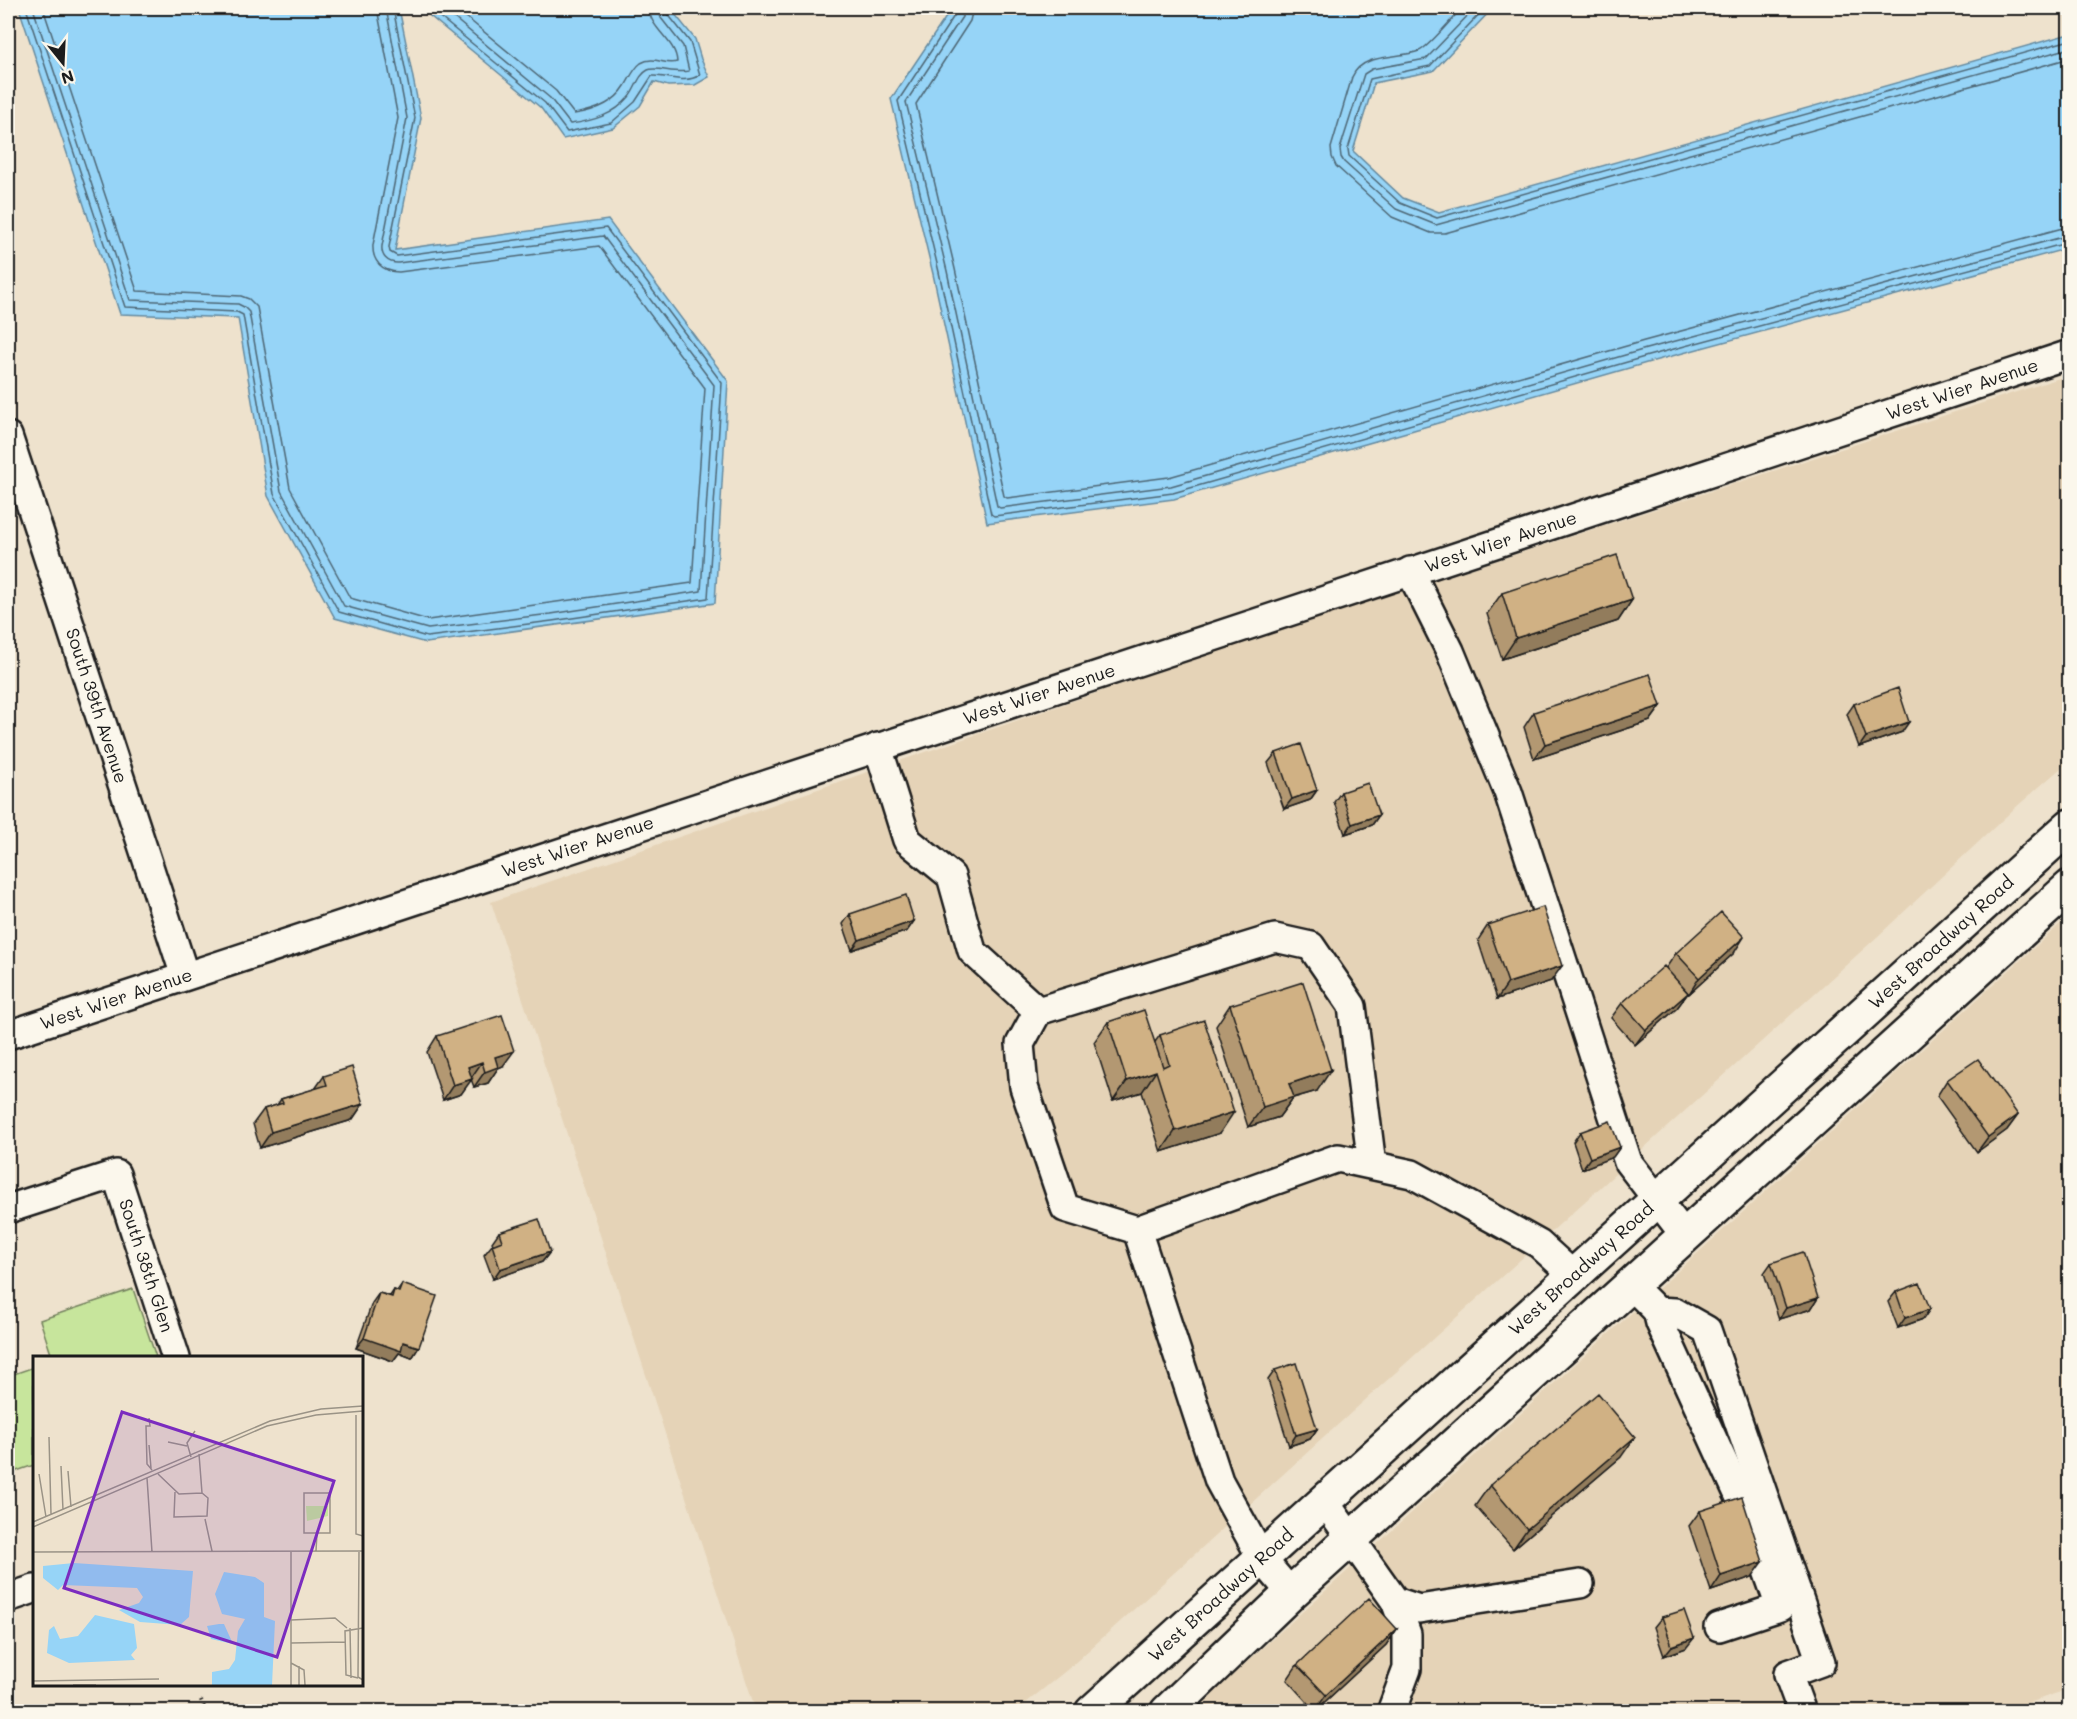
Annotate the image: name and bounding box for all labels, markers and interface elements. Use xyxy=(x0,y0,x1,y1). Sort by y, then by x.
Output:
north arrow xyxy=(33,33,93,93)
text: N xyxy=(59,66,77,90)
street label: West Wier Avenue xyxy=(1883,352,2041,425)
street label: West Wier Avenue xyxy=(1421,505,1580,577)
street label: South 39th Avenue xyxy=(61,625,134,786)
street label: West Wier Avenue xyxy=(960,657,1118,730)
street label: West Wier Avenue xyxy=(498,810,657,882)
street label: West Broadway Road xyxy=(1863,870,2018,1014)
street label: West Wier Avenue xyxy=(37,962,195,1035)
street label: South 38th Glen xyxy=(114,1196,180,1335)
street label: West Broadway Road xyxy=(1503,1196,1658,1340)
inset map xyxy=(33,1356,363,1686)
street label: West Broadway Road xyxy=(1142,1522,1298,1667)

